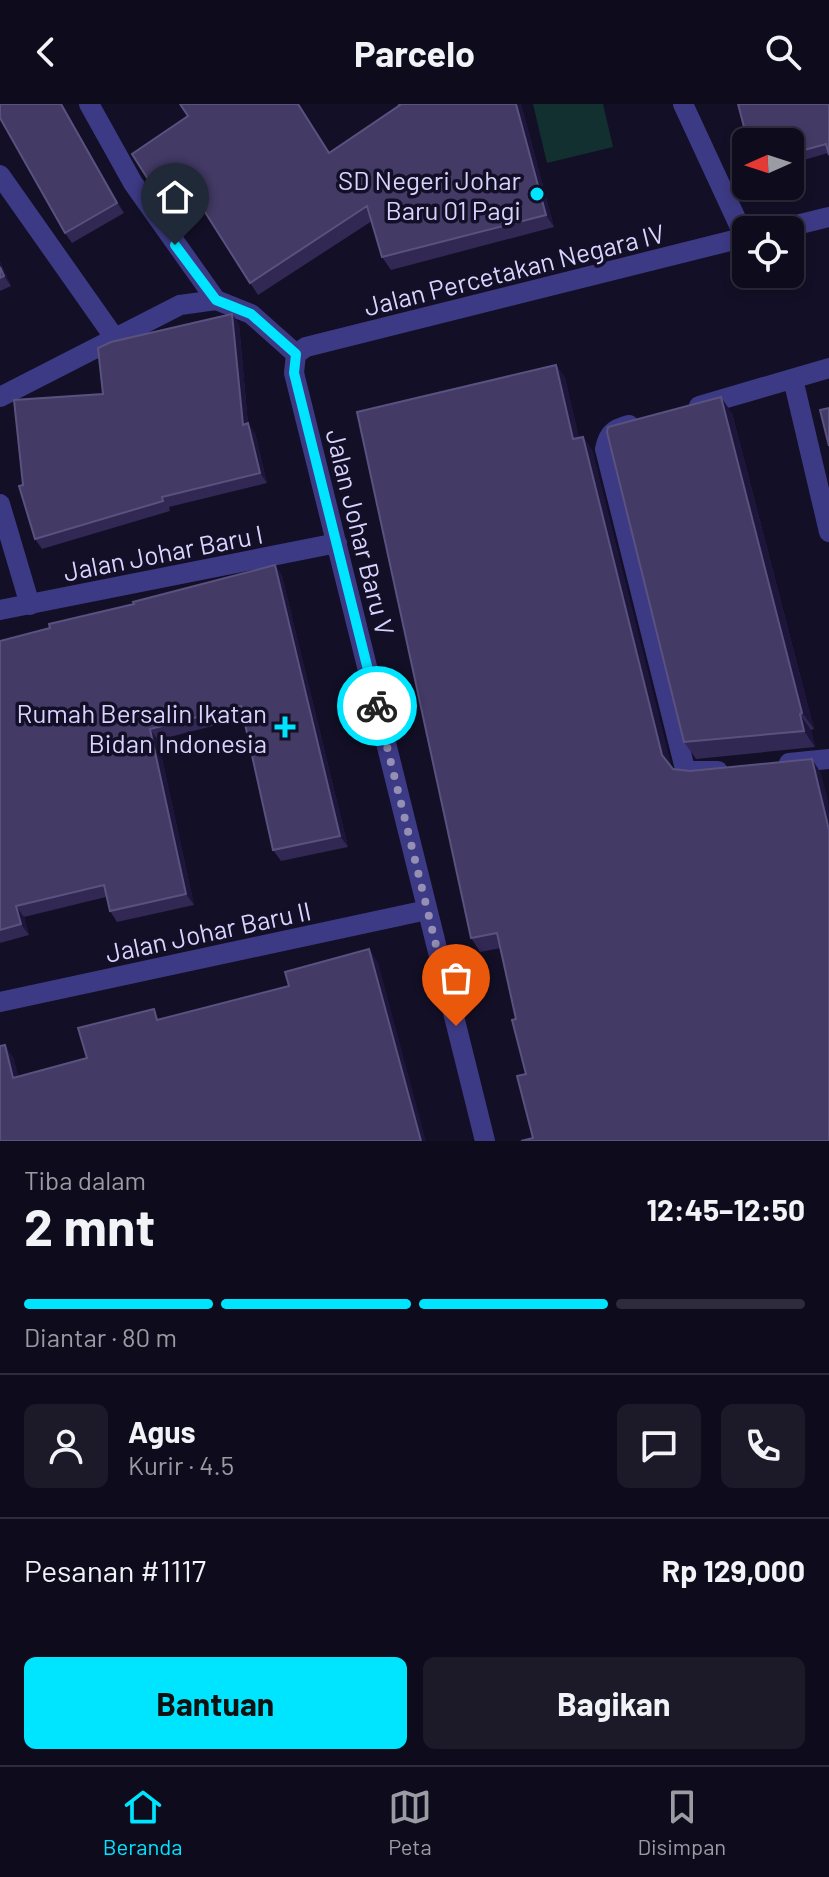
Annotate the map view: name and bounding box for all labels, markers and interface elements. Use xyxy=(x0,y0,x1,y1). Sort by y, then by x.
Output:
icon: back xyxy=(24,30,68,74)
icon: search xyxy=(761,30,805,74)
text: Parcelo xyxy=(354,31,475,74)
north arrow xyxy=(732,128,804,200)
map controls xyxy=(732,128,804,288)
pin xyxy=(141,163,209,245)
place label: SD Negeri Johar Baru 01 Pagi xyxy=(338,164,522,225)
icon: home xyxy=(153,175,197,219)
marker: SD Negeri Johar Baru 01 Pagi xyxy=(528,185,546,203)
button: locate xyxy=(732,216,804,288)
street label: Jalan Percetakan Negara IV xyxy=(361,217,667,321)
street label: Jalan Johar Baru V xyxy=(320,426,402,638)
street label: Jalan Johar Baru I xyxy=(61,517,265,587)
courier xyxy=(337,666,417,746)
icon: bike xyxy=(355,684,399,728)
place label: Rumah Bersalin Ikatan Bidan Indonesia xyxy=(17,697,267,758)
marker: Rumah Bersalin Ikatan Bidan Indonesia xyxy=(274,716,296,738)
street label: Jalan Johar Baru II xyxy=(102,894,314,968)
pin xyxy=(422,944,490,1026)
icon: bag xyxy=(434,956,478,1000)
text: Tiba dalam xyxy=(24,1164,146,1195)
text: 12:45–12:50 xyxy=(646,1191,805,1227)
text: 2 mnt xyxy=(24,1194,155,1256)
text: Diantar · 80 m xyxy=(24,1321,177,1352)
button: person xyxy=(24,1404,108,1488)
button: chat xyxy=(617,1404,701,1488)
button: phone xyxy=(721,1404,805,1488)
text: Agus xyxy=(128,1413,196,1449)
text: Kurir · 4.5 xyxy=(128,1449,234,1480)
text: Pesanan #1117 xyxy=(24,1552,206,1588)
text: Rp 129,000 xyxy=(662,1552,805,1588)
button: Bantuan xyxy=(24,1657,407,1749)
button: Bagikan xyxy=(423,1657,805,1749)
tab: Beranda xyxy=(103,1785,182,1859)
tab: Peta xyxy=(388,1785,432,1859)
tab: Disimpan xyxy=(637,1785,726,1859)

